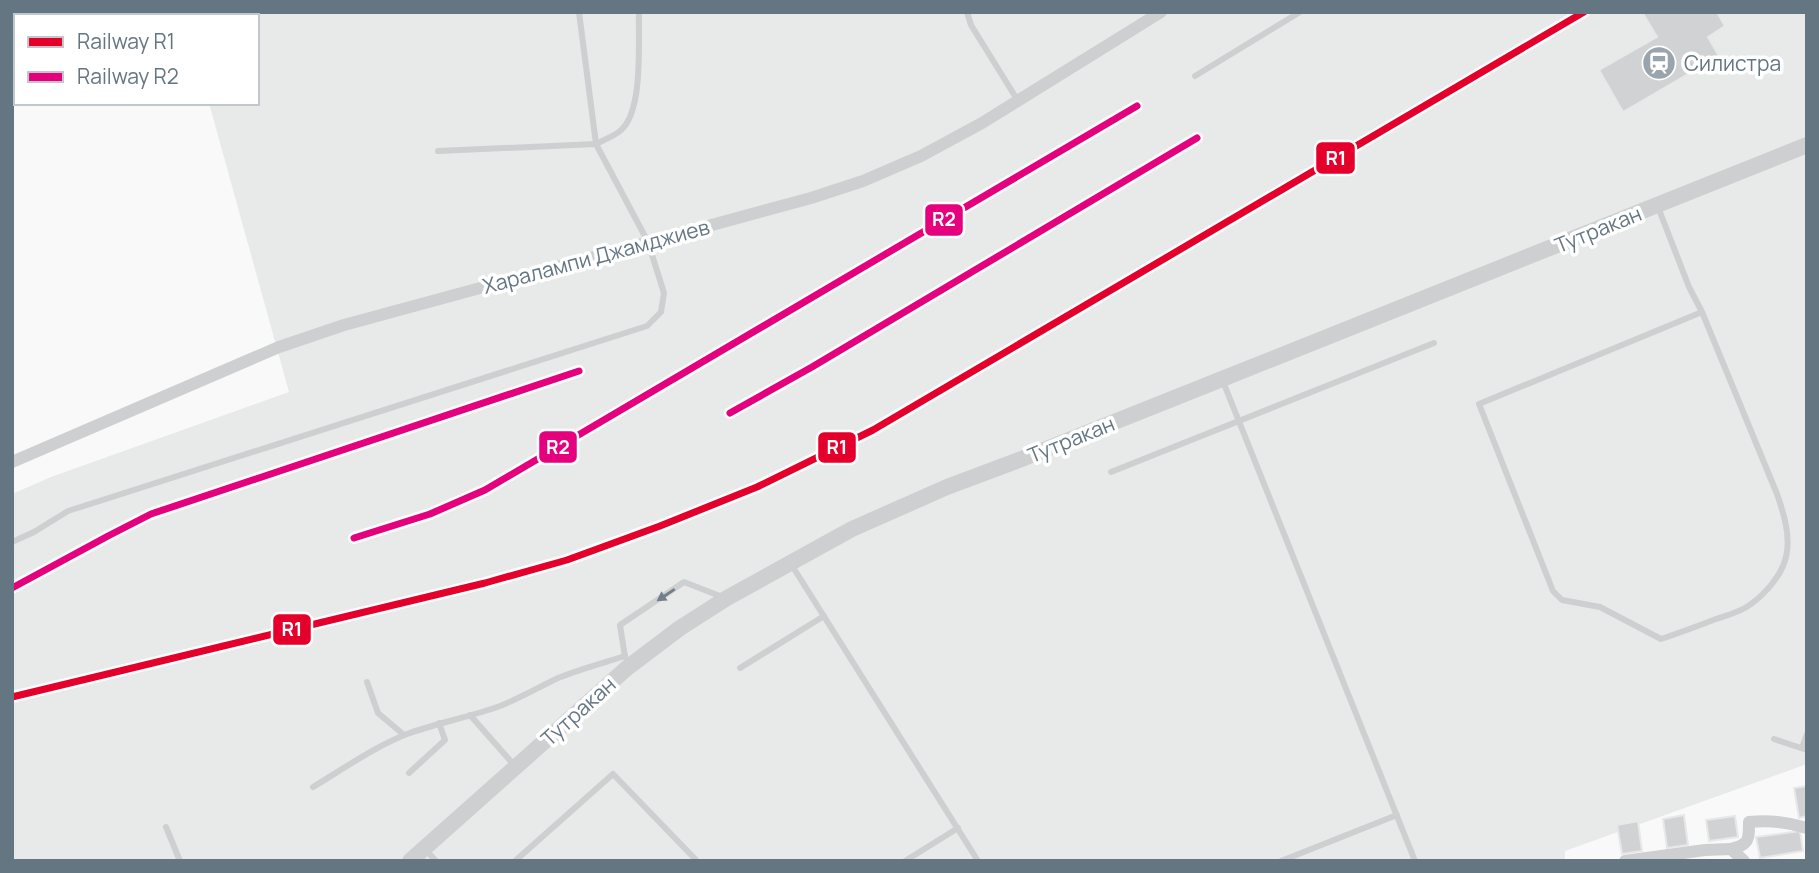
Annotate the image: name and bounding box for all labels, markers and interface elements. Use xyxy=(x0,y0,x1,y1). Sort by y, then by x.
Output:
legend xyxy=(14,14,259,105)
text: Railway R1 xyxy=(77,27,175,55)
station icon: Силистра xyxy=(1640,44,1678,82)
place label: Силистра xyxy=(1684,49,1781,77)
text: Railway R2 xyxy=(77,62,179,90)
line badge: R1 xyxy=(1315,141,1356,175)
text: R1 xyxy=(1326,145,1346,171)
street label: Тутракан xyxy=(1550,199,1646,259)
line badge: R2 xyxy=(924,203,964,237)
text: R2 xyxy=(932,206,956,232)
street label: Харалампи Джамджиев xyxy=(480,212,712,300)
street label: Тутракан xyxy=(1023,409,1119,469)
line badge: R2 xyxy=(538,430,578,464)
line badge: R1 xyxy=(817,431,857,464)
text: R2 xyxy=(546,434,570,460)
text: R1 xyxy=(827,434,847,460)
one-way arrow xyxy=(656,588,675,601)
line badge: R1 xyxy=(272,613,312,646)
text: R1 xyxy=(282,616,302,642)
street label: Тутракан xyxy=(535,670,621,752)

